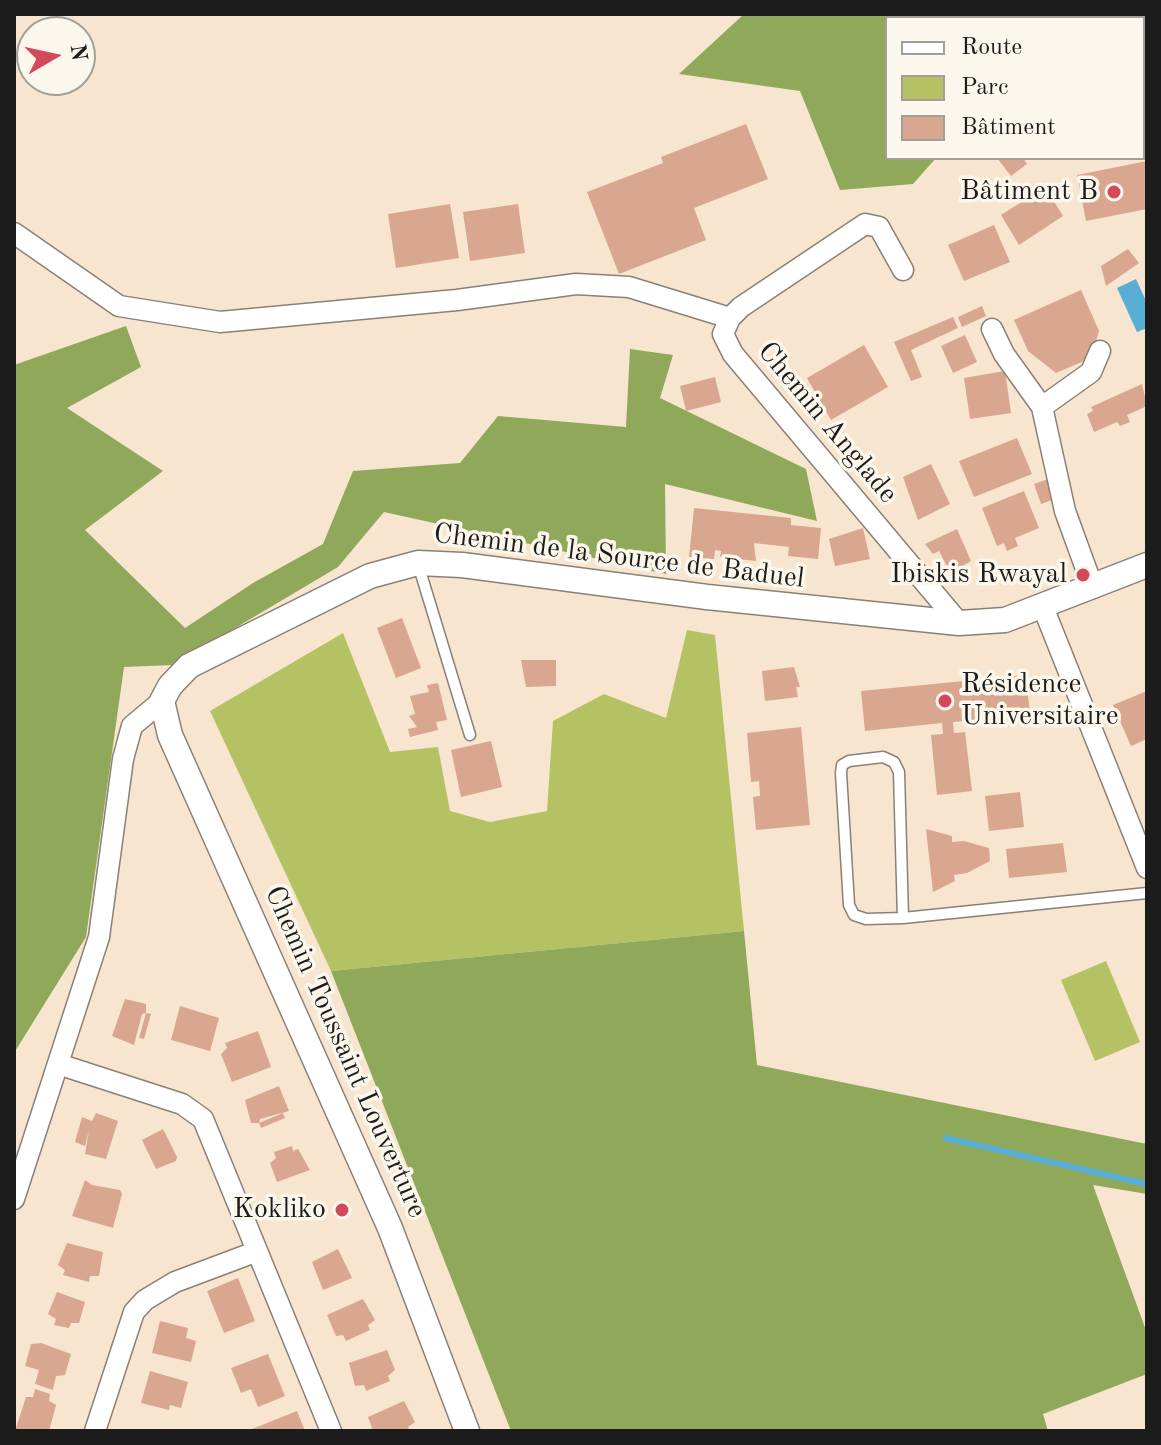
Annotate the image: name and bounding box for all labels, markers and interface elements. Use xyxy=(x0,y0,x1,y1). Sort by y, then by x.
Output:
north arrow xyxy=(16,16,96,96)
legend xyxy=(885,16,1145,160)
text: Route xyxy=(961,36,1022,60)
text: N xyxy=(66,43,90,63)
text: Parc xyxy=(961,76,1008,100)
text: Bâtiment xyxy=(961,116,1056,140)
place label: Bâtiment B xyxy=(960,175,1098,209)
marker: Bâtiment B xyxy=(1105,183,1123,201)
street label: Chemin Anglade xyxy=(750,336,904,510)
street label: Chemin de la Source de Baduel xyxy=(432,518,806,596)
place label: Ibiskis Rwayal xyxy=(890,558,1067,592)
marker: Ibiskis Rwayal xyxy=(1074,566,1092,584)
place label: Résidence Universitaire xyxy=(961,668,1119,734)
marker: Résidence Universitaire xyxy=(936,692,954,710)
street label: Chemin Toussaint Louverture xyxy=(257,881,433,1223)
place label: Kokliko xyxy=(233,1193,326,1227)
marker: Kokliko xyxy=(333,1201,351,1219)

